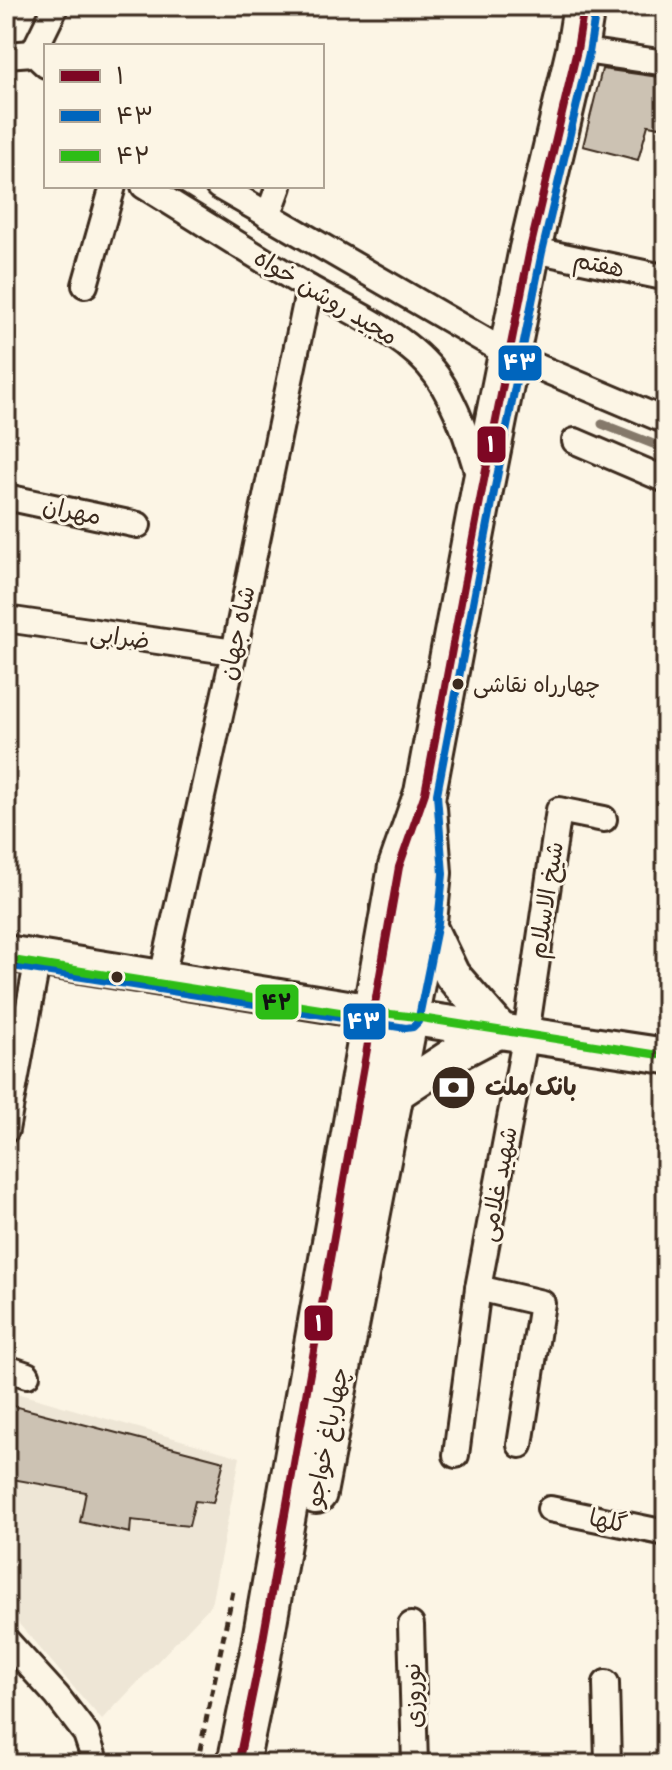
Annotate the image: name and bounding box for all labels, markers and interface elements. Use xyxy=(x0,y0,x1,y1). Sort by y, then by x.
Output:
legend xyxy=(44,44,324,188)
text: ۱ xyxy=(116,62,125,91)
text: ۴۳ xyxy=(116,102,154,131)
text: ۴۲ xyxy=(116,142,150,171)
street label: مجید روشن خواه xyxy=(249,243,403,352)
street label: هفتم xyxy=(570,245,627,287)
line badge: ۴۳ xyxy=(497,344,543,382)
text: ۴۳ xyxy=(503,350,537,377)
line badge: ۱ xyxy=(476,425,507,464)
text: ۱ xyxy=(487,432,495,459)
street label: مهران xyxy=(40,491,104,532)
street label: شاه جهان xyxy=(213,583,262,683)
street label: ضرابی xyxy=(88,619,152,656)
place label: چهارراه نقاشی xyxy=(473,672,600,699)
marker: چهارراه نقاشی xyxy=(450,676,466,692)
street label: شیخ الاسلام xyxy=(523,840,573,961)
unlabelled marker xyxy=(109,969,125,985)
line badge: ۴۲ xyxy=(254,983,300,1021)
text: ۴۲ xyxy=(262,990,292,1017)
line badge: ۴۳ xyxy=(342,1002,387,1041)
text: ۴۳ xyxy=(347,1009,381,1036)
bank icon: بانک ملت xyxy=(430,1063,478,1111)
place label: بانک ملت xyxy=(485,1073,577,1102)
street label: شهید غلامی xyxy=(473,1124,524,1244)
line badge: ۱ xyxy=(303,1304,334,1342)
text: ۱ xyxy=(315,1311,323,1338)
street label: چهارباغ خواجو xyxy=(300,1365,357,1511)
street label: گلها xyxy=(586,1503,630,1540)
street label: نوروزی xyxy=(398,1661,429,1729)

